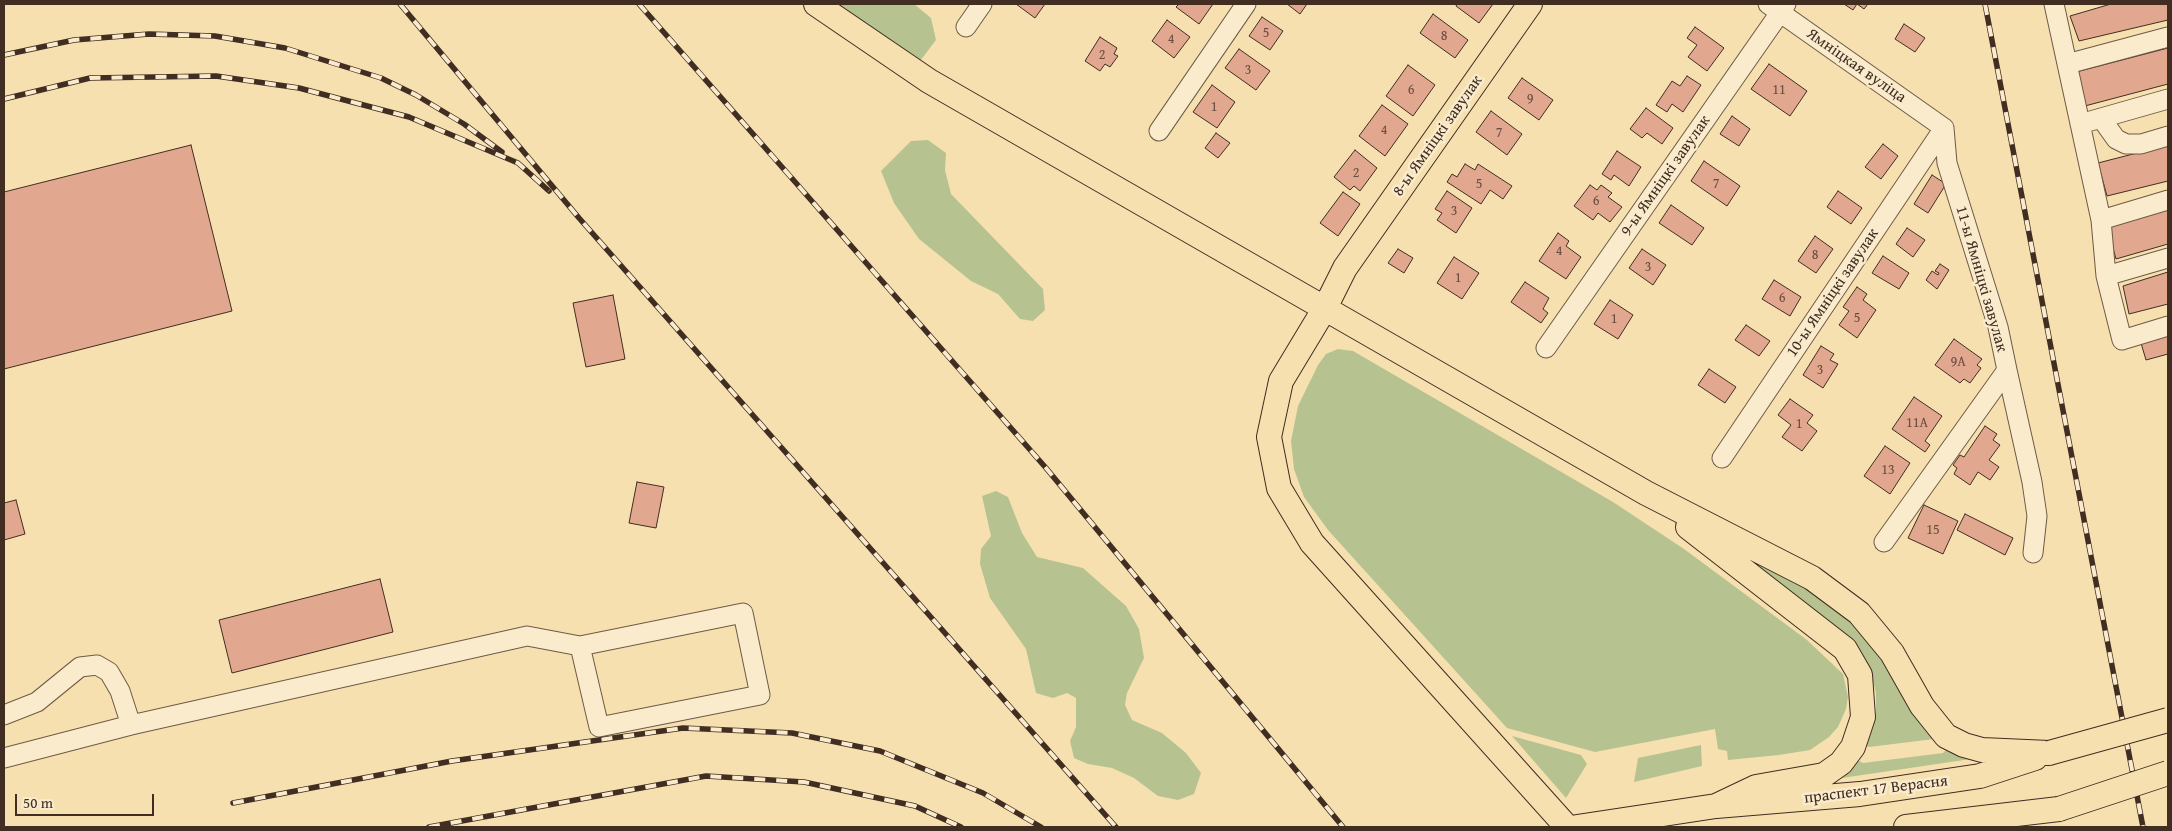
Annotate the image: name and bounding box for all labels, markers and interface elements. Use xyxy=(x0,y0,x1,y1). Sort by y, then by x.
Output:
house number: 5 xyxy=(1263,25,1269,41)
street label: Ямніцкая вуліца xyxy=(1802,25,1910,107)
house number: 8 xyxy=(1441,28,1447,44)
house number: 4 xyxy=(1168,31,1174,47)
house number: 2 xyxy=(1099,47,1105,63)
house number: 3 xyxy=(1245,62,1251,78)
street label: 8-ы Ямніцкі завулак xyxy=(1389,72,1487,200)
house number: 6 xyxy=(1408,82,1414,98)
house number: 11 xyxy=(1772,82,1786,98)
house number: 9 xyxy=(1527,91,1533,107)
house number: 1 xyxy=(1211,99,1217,115)
street label: 9-ы Ямніцкі завулак xyxy=(1617,112,1715,240)
house number: 4 xyxy=(1381,122,1387,138)
house number: 7 xyxy=(1496,125,1502,141)
house number: 2 xyxy=(1353,165,1359,181)
house number: 5 xyxy=(1476,176,1482,192)
house number: 7 xyxy=(1713,176,1719,192)
house number: 6 xyxy=(1593,193,1599,209)
house number: 3 xyxy=(1451,203,1457,219)
street label: 11-ы Ямніцкі завулак xyxy=(1951,204,2011,354)
street label: 10-ы Ямніцкі завулак xyxy=(1783,225,1883,361)
house number: 4 xyxy=(1556,243,1562,259)
house number: 8 xyxy=(1812,247,1818,263)
house number: 3 xyxy=(1645,259,1651,275)
house number: 1 xyxy=(1455,270,1461,286)
house number: 6 xyxy=(1779,290,1785,306)
house number: 5 xyxy=(1854,310,1860,326)
house number: 1 xyxy=(1611,311,1617,327)
house number: 9А xyxy=(1950,354,1966,370)
house number: 3 xyxy=(1817,362,1823,378)
house number: 11А xyxy=(1906,415,1928,431)
house number: 1 xyxy=(1796,416,1802,432)
house number: 13 xyxy=(1881,462,1895,478)
house number: 15 xyxy=(1926,522,1940,538)
street label: праспект 17 Верасня xyxy=(1803,772,1949,808)
scale bar xyxy=(18,784,156,816)
text: 50 m xyxy=(23,792,53,813)

